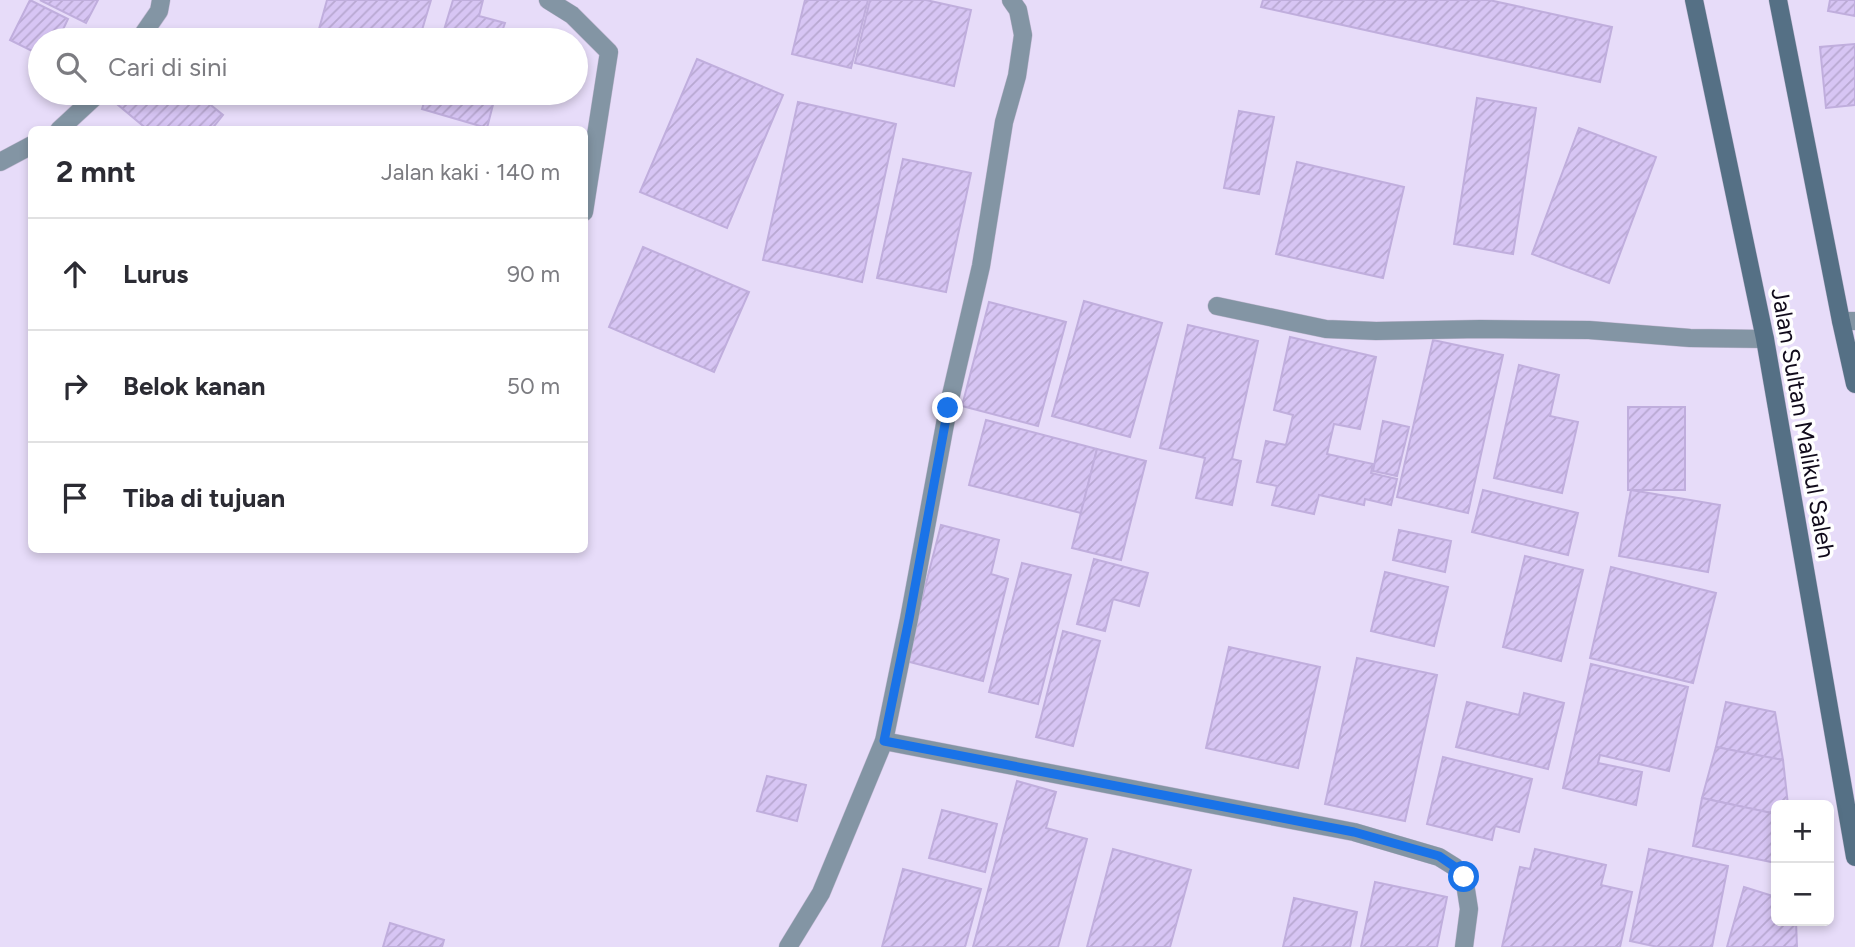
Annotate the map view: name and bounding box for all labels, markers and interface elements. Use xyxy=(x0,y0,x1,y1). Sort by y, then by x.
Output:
search box xyxy=(28,28,588,105)
icon: search xyxy=(52,48,90,86)
text: Cari di sini xyxy=(108,51,228,83)
text: 2 mnt xyxy=(56,153,136,190)
text: Jalan kaki · 140 m xyxy=(381,158,560,186)
icon: ahead xyxy=(56,255,94,293)
text: Lurus xyxy=(123,258,188,290)
text: 90 m xyxy=(507,260,560,288)
street label: Jalan Sultan Malikul Saleh xyxy=(1765,286,1842,560)
icon: right xyxy=(56,367,94,405)
text: Belok kanan xyxy=(123,370,266,402)
text: 50 m xyxy=(507,372,560,400)
route end xyxy=(932,392,963,423)
icon: arrive xyxy=(56,479,94,517)
text: Tiba di tujuan xyxy=(123,482,285,514)
map controls xyxy=(1771,800,1834,926)
button: + xyxy=(1771,800,1834,863)
route start xyxy=(1448,861,1479,892)
button: − xyxy=(1771,863,1834,926)

